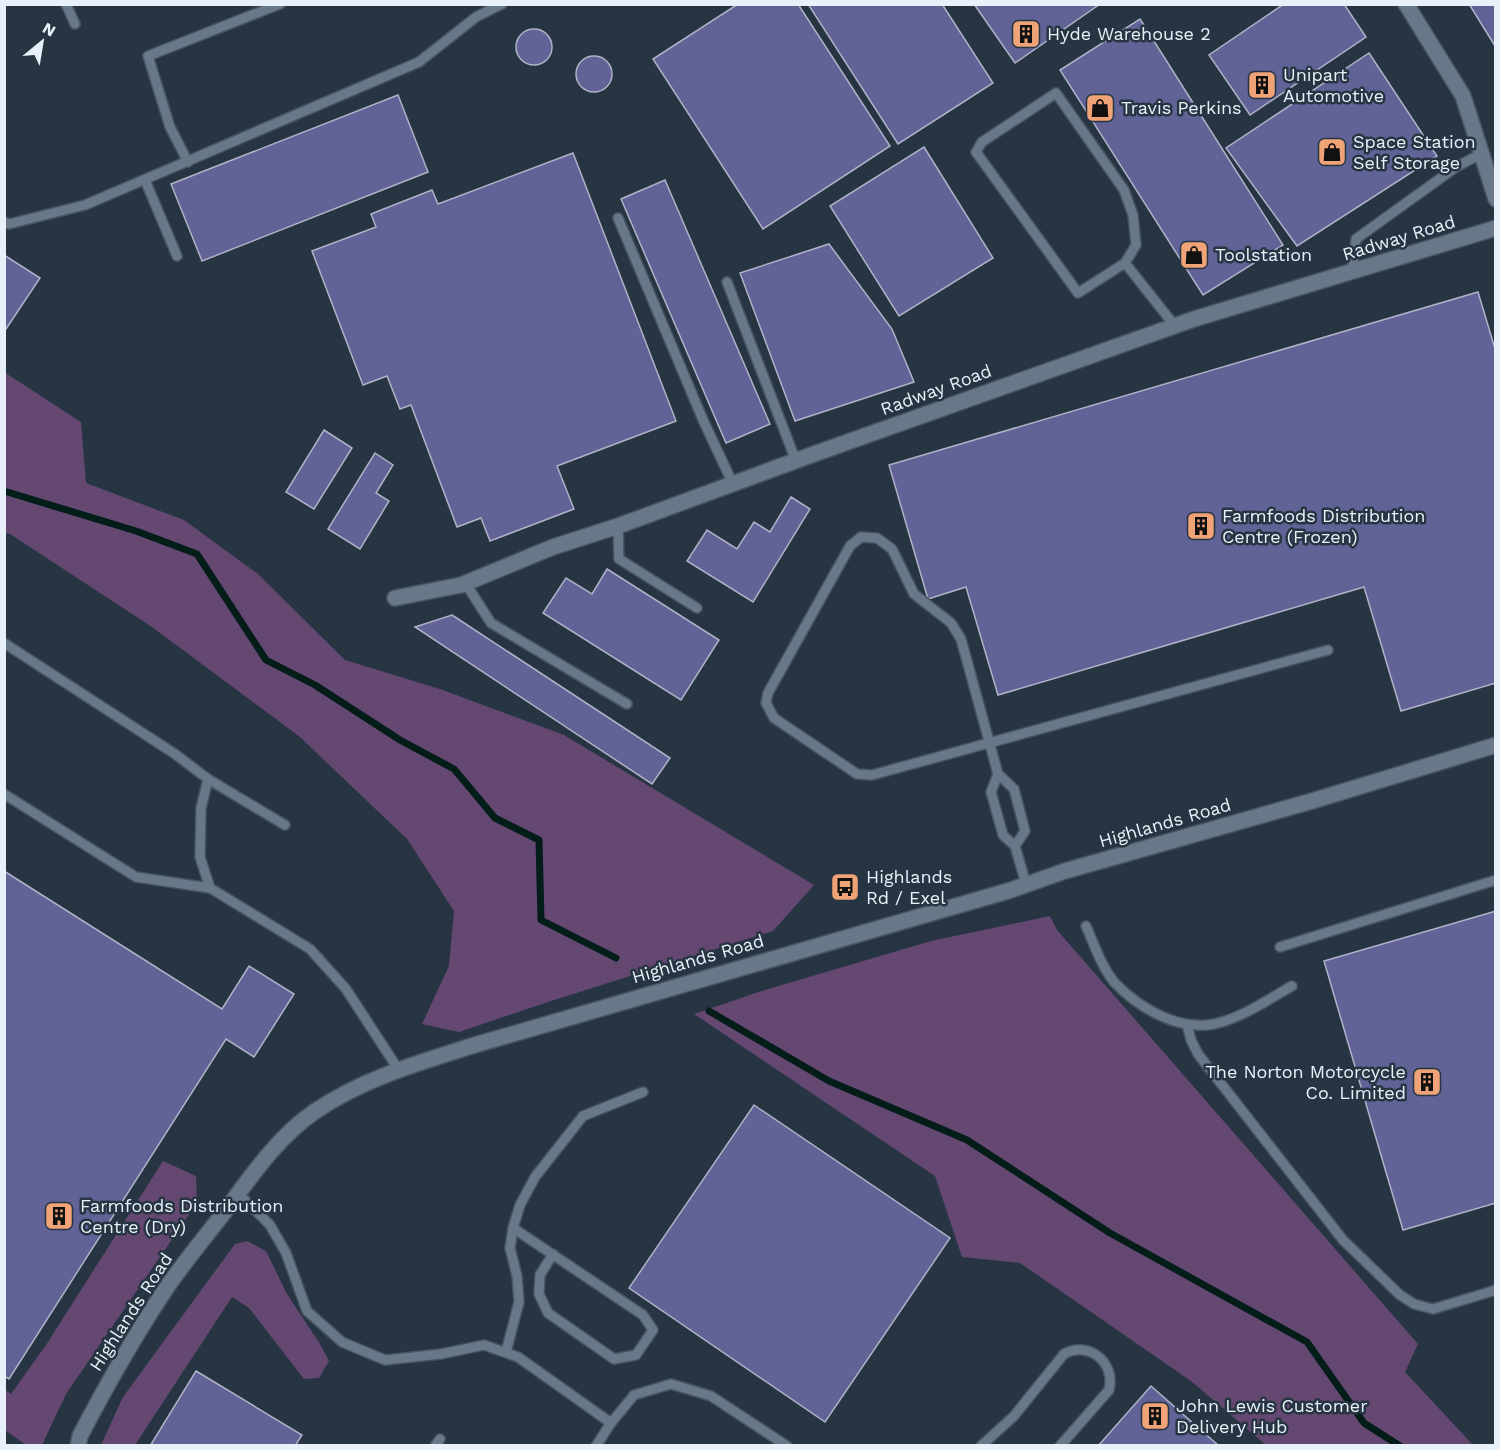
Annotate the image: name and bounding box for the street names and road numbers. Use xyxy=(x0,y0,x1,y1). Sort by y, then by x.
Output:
street label: Radway Road xyxy=(1340,210,1458,265)
street label: Radway Road xyxy=(877,360,994,419)
street label: Highlands Road xyxy=(1096,794,1233,851)
street label: Highlands Road xyxy=(629,930,766,987)
street label: Highlands Road xyxy=(85,1249,177,1375)

